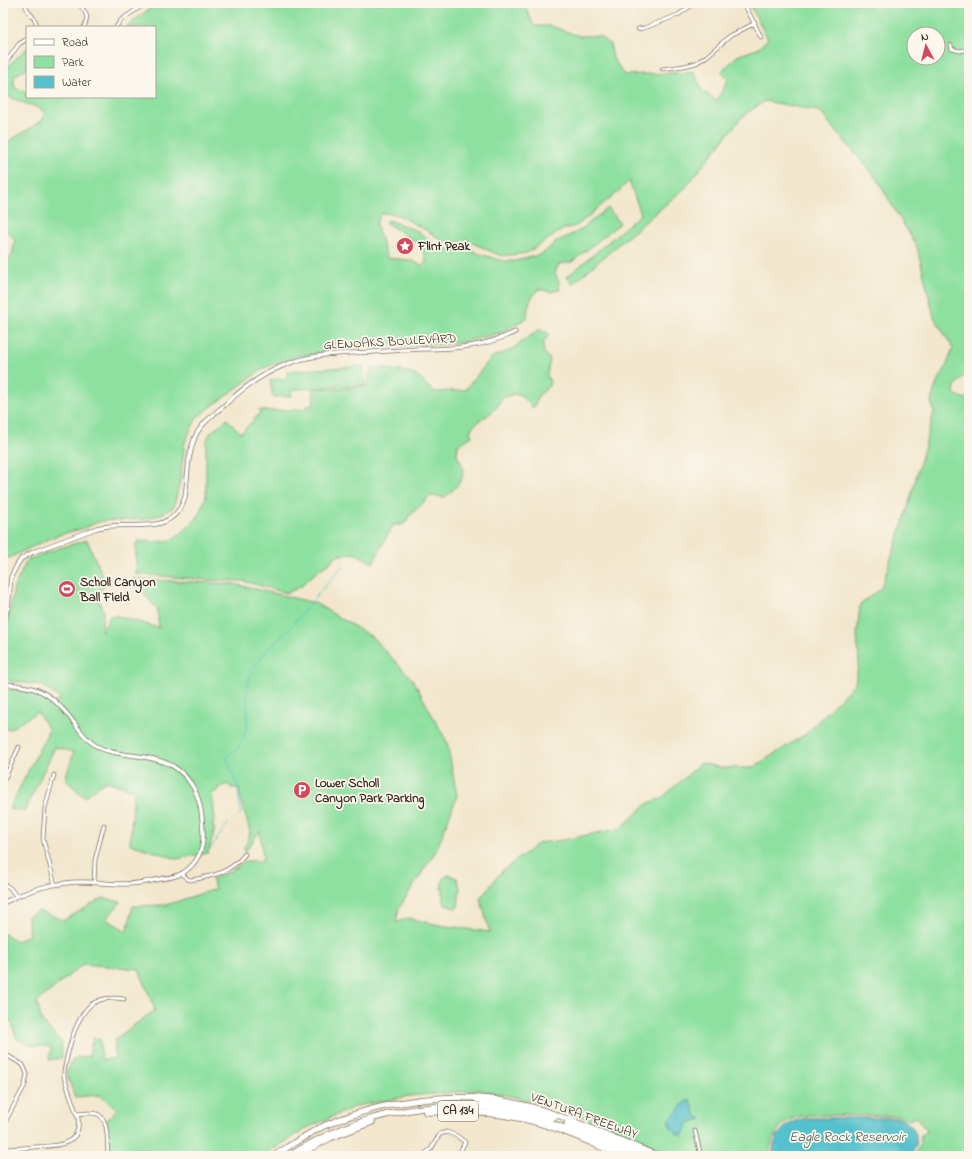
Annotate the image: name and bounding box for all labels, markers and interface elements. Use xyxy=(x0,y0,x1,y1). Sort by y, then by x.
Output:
legend xyxy=(26,26,156,98)
north arrow xyxy=(906,26,946,66)
text: N xyxy=(920,29,930,45)
text: Road xyxy=(62,34,88,52)
text: Park xyxy=(62,54,84,72)
text: Water xyxy=(62,74,91,92)
place icon: Flint Peak xyxy=(395,236,415,256)
place label: Flint Peak xyxy=(417,237,471,256)
street label: GLENOAKS BOULEVARD xyxy=(323,329,457,355)
place label: Scholl Canyon Ball Field xyxy=(79,573,156,607)
sports icon: Scholl Canyon Ball Field xyxy=(57,579,77,599)
place label: Lower Scholl Canyon Park Parking xyxy=(315,774,425,810)
parking icon: Lower Scholl Canyon Park Parking xyxy=(292,780,312,800)
street label: VENTURA FREEWAY xyxy=(527,1088,640,1144)
road number: CA 134 xyxy=(438,1101,478,1121)
water label: Eagle Rock Reservoir xyxy=(789,1127,907,1148)

